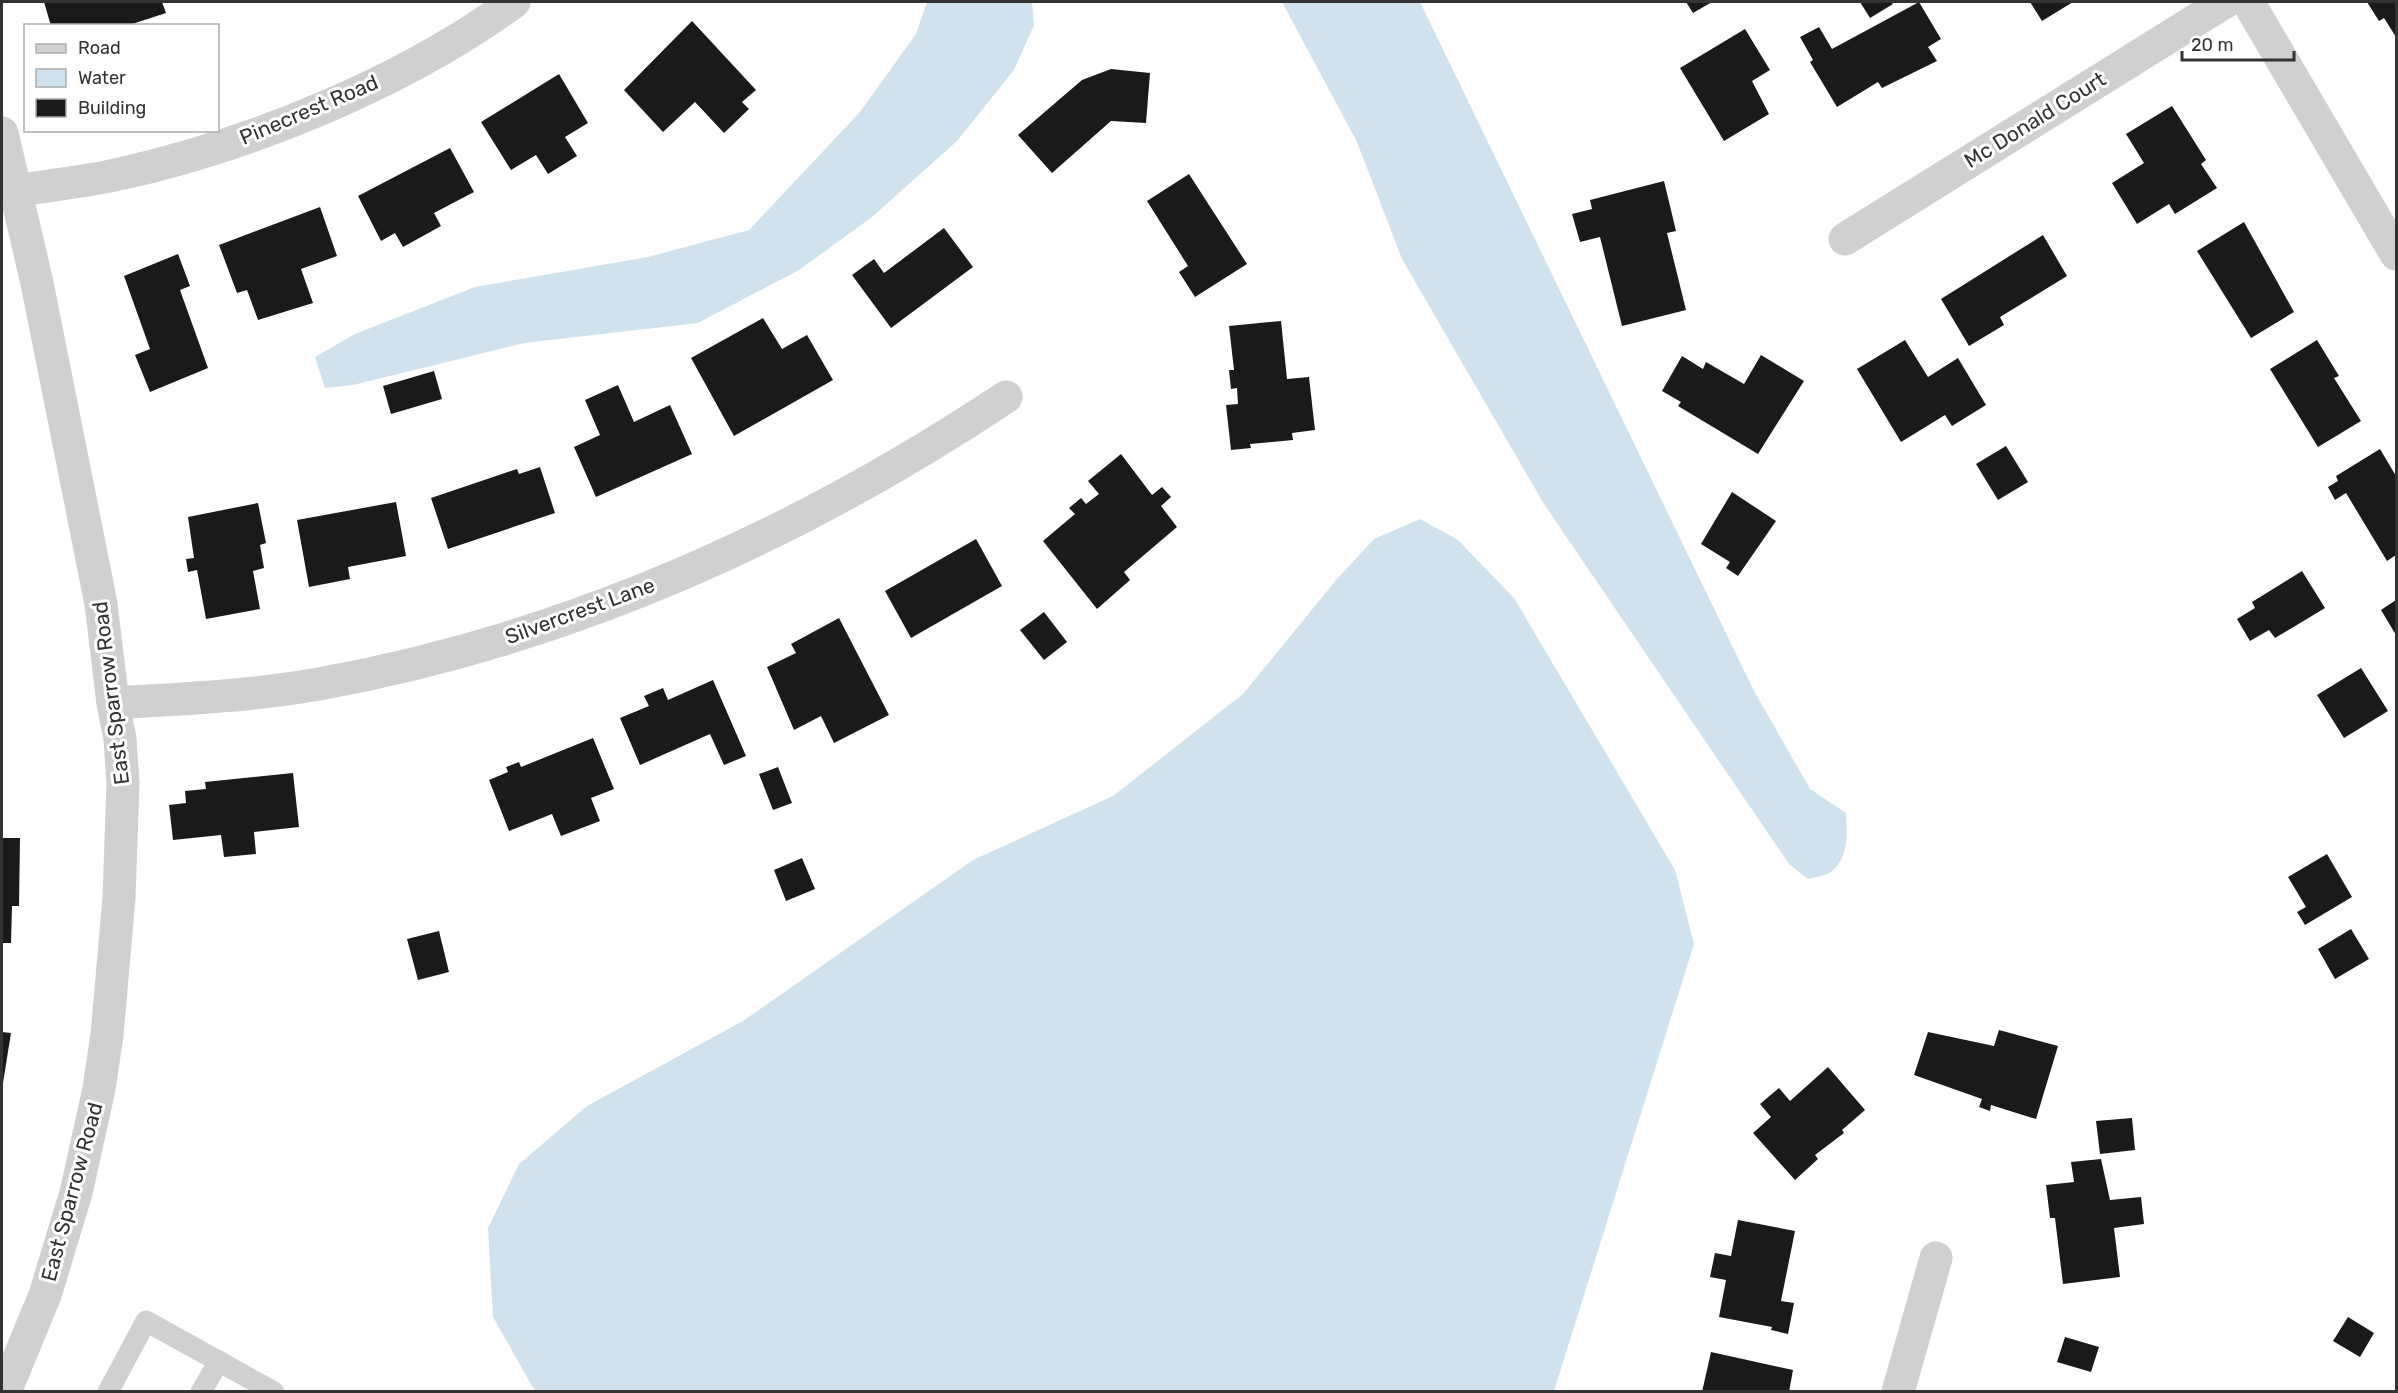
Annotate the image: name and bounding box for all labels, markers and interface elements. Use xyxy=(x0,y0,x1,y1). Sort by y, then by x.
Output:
legend xyxy=(24,24,219,132)
scale bar xyxy=(2182,24,2294,62)
text: 20 m xyxy=(2191,34,2233,56)
text: Road xyxy=(78,37,121,59)
street label: Mc Donald Court xyxy=(1959,66,2110,173)
text: Water xyxy=(78,67,126,89)
street label: Pinecrest Road xyxy=(236,69,382,150)
text: Building xyxy=(78,97,146,119)
street label: Silvercrest Lane xyxy=(502,572,658,649)
street label: East Sparrow Road xyxy=(87,600,134,786)
street label: East Sparrow Road xyxy=(36,1100,107,1284)

